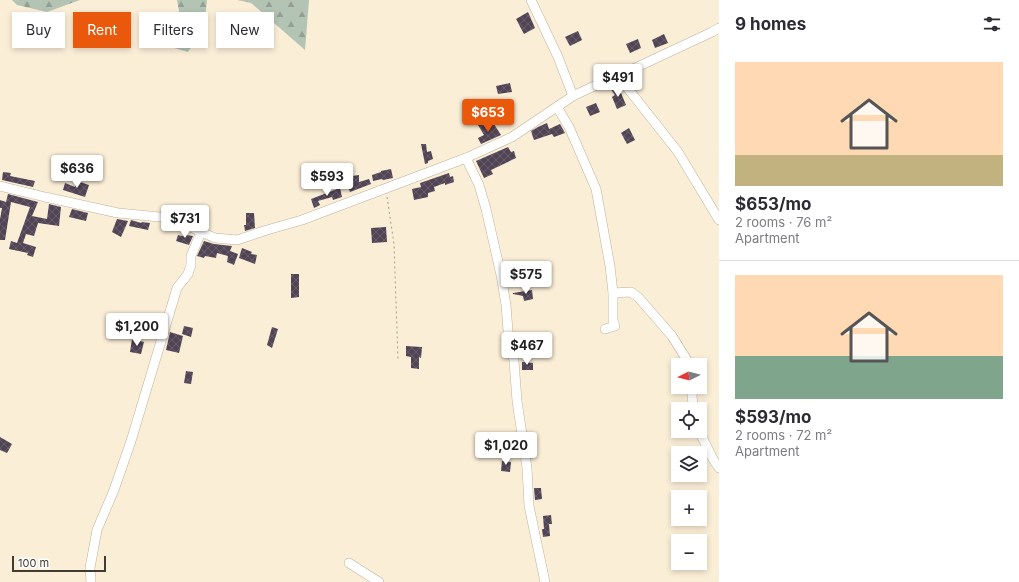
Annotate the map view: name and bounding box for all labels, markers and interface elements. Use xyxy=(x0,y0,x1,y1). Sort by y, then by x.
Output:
chip: Buy xyxy=(12,12,65,48)
chip: Rent xyxy=(73,12,131,48)
chip: Filters xyxy=(139,12,208,48)
chip: New xyxy=(216,12,274,48)
icon: filters xyxy=(981,13,1003,35)
text: 9 homes xyxy=(735,14,806,34)
pin: $491 xyxy=(594,64,642,98)
text: $491 xyxy=(602,69,634,85)
icon: home xyxy=(833,88,905,160)
pin: $653 xyxy=(464,99,512,133)
text: $653 xyxy=(471,104,505,120)
pin: $636 xyxy=(53,155,101,189)
text: $636 xyxy=(60,160,94,176)
pin: $593 xyxy=(303,163,351,197)
text: $593 xyxy=(310,168,344,184)
text: $653/mo xyxy=(735,194,812,214)
pin: $731 xyxy=(161,205,209,239)
text: $731 xyxy=(170,210,200,226)
text: 2 rooms · 76 m² xyxy=(735,214,832,230)
text: Apartment xyxy=(735,230,800,246)
pin: $575 xyxy=(502,261,550,295)
text: $575 xyxy=(510,266,542,282)
icon: home xyxy=(833,301,905,373)
pin: $1,200 xyxy=(104,313,170,347)
text: $1,200 xyxy=(115,318,159,334)
pin: $467 xyxy=(503,332,551,366)
text: $467 xyxy=(510,337,544,353)
north arrow xyxy=(671,358,707,394)
map controls xyxy=(671,358,707,570)
button: locate xyxy=(671,402,707,438)
text: $593/mo xyxy=(735,407,812,427)
text: 2 rooms · 72 m² xyxy=(735,427,832,443)
pin: $1,020 xyxy=(473,432,539,466)
text: $1,020 xyxy=(484,437,528,453)
text: Apartment xyxy=(735,443,800,459)
button: layers xyxy=(671,446,707,482)
button: + xyxy=(671,490,707,526)
button: − xyxy=(671,534,707,570)
scale bar xyxy=(12,554,106,573)
text: 100 m xyxy=(18,556,49,570)

